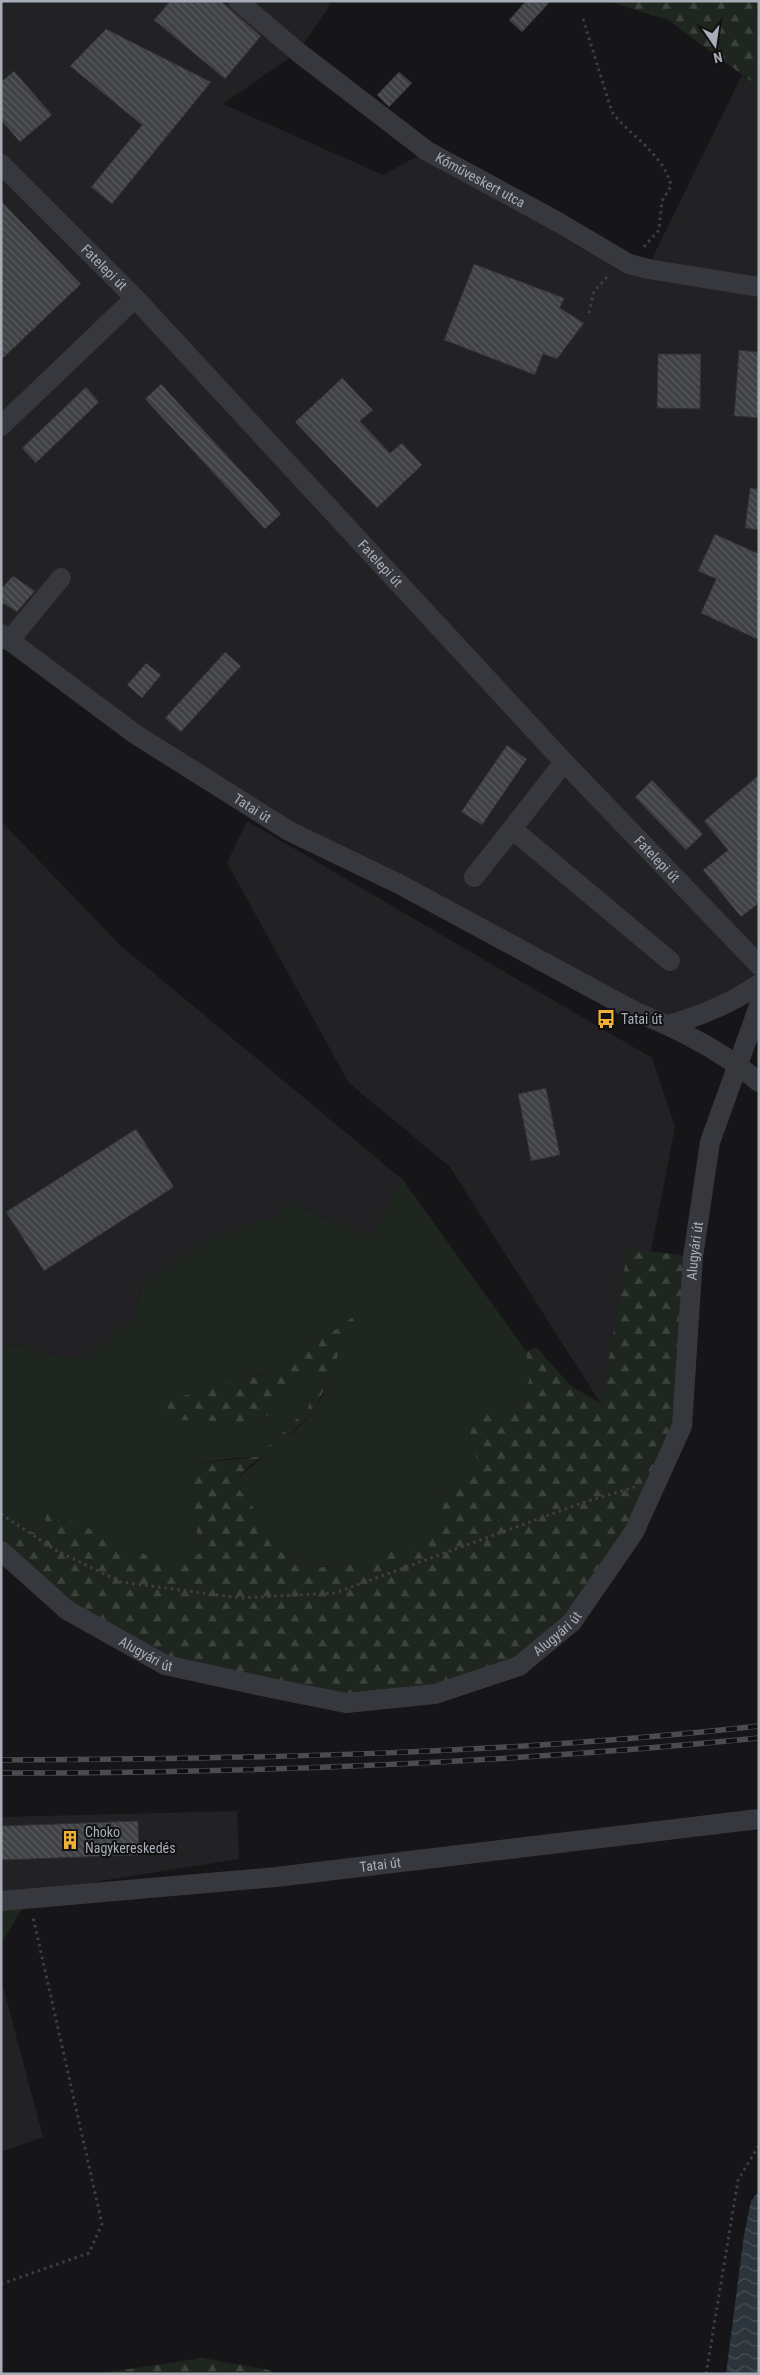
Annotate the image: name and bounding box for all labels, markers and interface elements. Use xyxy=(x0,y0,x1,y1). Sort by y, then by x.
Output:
north arrow xyxy=(690,20,740,70)
text: N xyxy=(712,49,724,66)
street label: Kőműveskert utca xyxy=(433,149,528,211)
street label: Fatelepi út xyxy=(78,241,130,293)
street label: Fatelepi út xyxy=(355,537,406,590)
street label: Tatai út xyxy=(231,790,274,826)
street label: Fatelepi út xyxy=(631,833,683,886)
bus stop icon: Tatai út xyxy=(595,1008,617,1030)
place label: Tatai út xyxy=(621,1011,662,1027)
street label: Alugyári út xyxy=(684,1220,706,1281)
street label: Alugyári út xyxy=(530,1609,585,1659)
street label: Alugyári út xyxy=(116,1633,174,1674)
place label: Choko Nagykereskedés xyxy=(85,1824,176,1856)
building icon: Choko Nagykereskedés xyxy=(59,1829,81,1851)
street label: Tatai út xyxy=(359,1854,402,1875)

